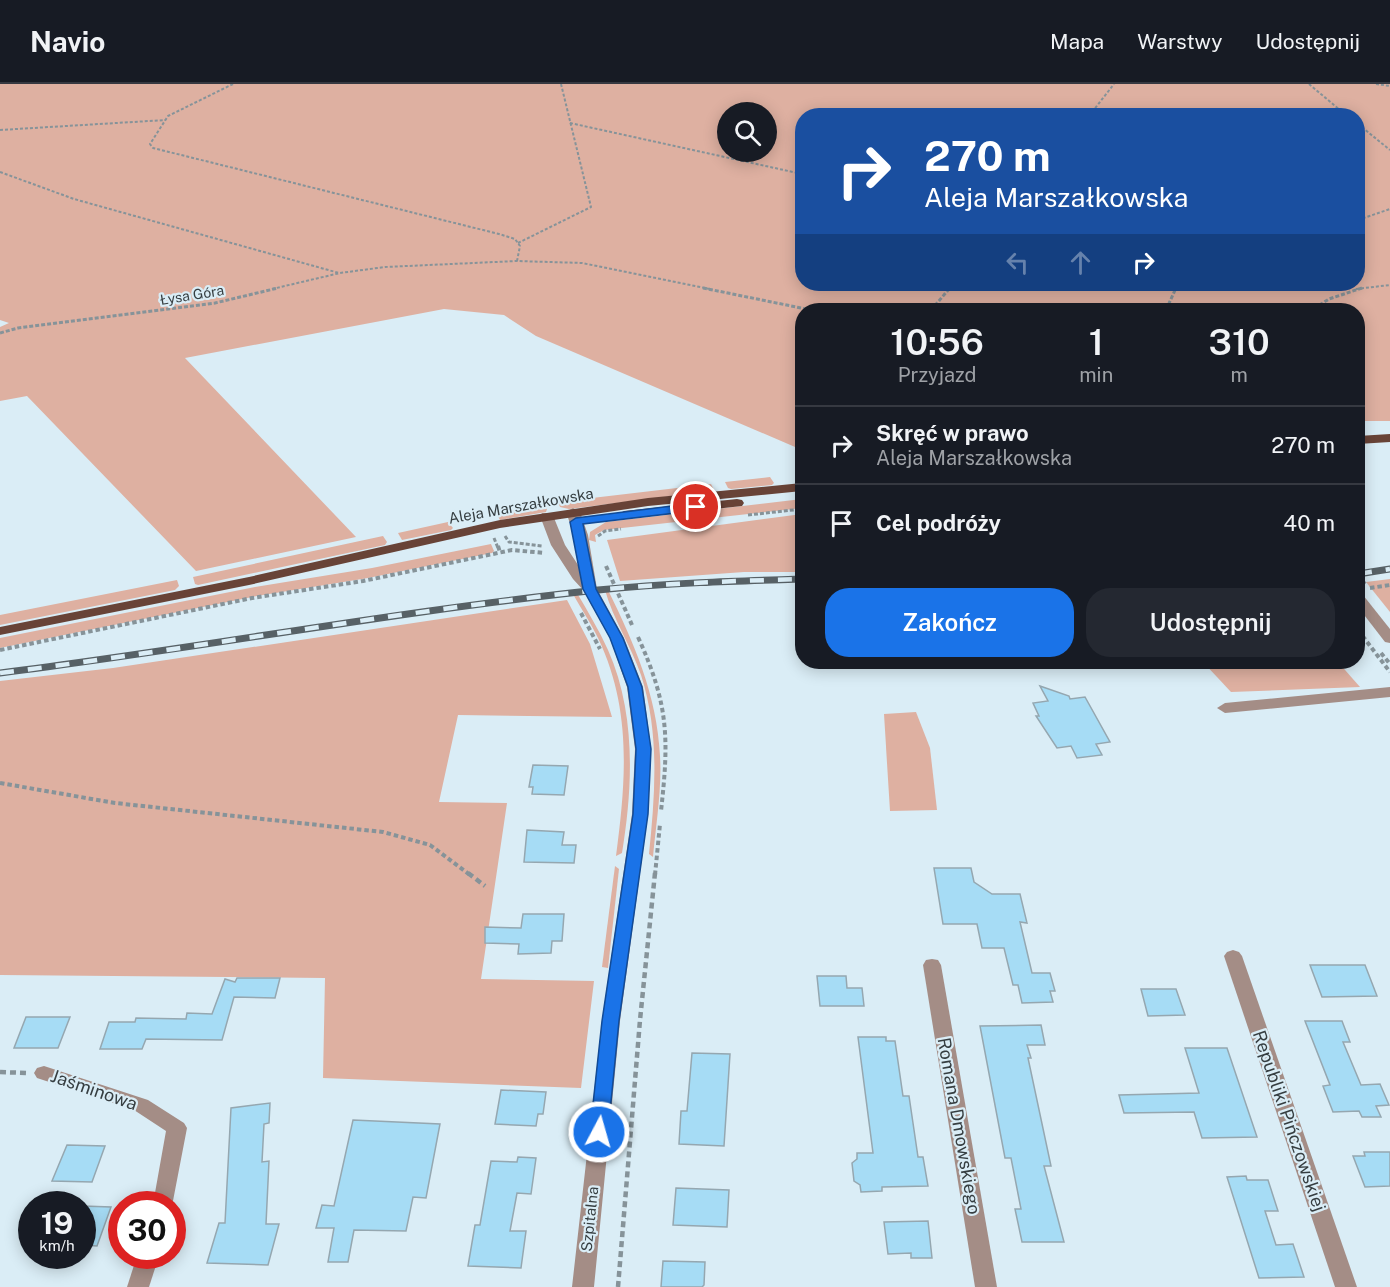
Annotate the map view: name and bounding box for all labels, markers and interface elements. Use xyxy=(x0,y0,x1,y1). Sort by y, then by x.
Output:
text: Navio xyxy=(30,25,105,58)
text: Mapa xyxy=(1050,29,1104,54)
text: Warstwy xyxy=(1137,29,1222,54)
text: Udostępnij xyxy=(1255,29,1360,54)
map controls xyxy=(717,102,777,162)
button: search xyxy=(717,102,777,162)
text: 270 m xyxy=(924,131,1051,180)
icon: right xyxy=(825,132,903,210)
text: Aleja Marszałkowska xyxy=(924,181,1189,213)
icon: left xyxy=(1001,246,1034,279)
icon: ahead xyxy=(1064,246,1097,279)
icon: right xyxy=(1127,246,1160,279)
street label: Łysa Góra xyxy=(159,282,225,308)
text: 10:56 xyxy=(890,321,984,363)
text: 1 xyxy=(1089,321,1104,363)
text: 310 xyxy=(1209,321,1270,363)
text: Przyjazd xyxy=(898,363,976,387)
text: min xyxy=(1079,363,1113,387)
text: m xyxy=(1230,363,1248,387)
text: Skręć w prawo xyxy=(876,420,1029,446)
icon: right xyxy=(825,429,858,462)
text: 270 m xyxy=(1271,432,1335,458)
text: Aleja Marszałkowska xyxy=(876,446,1072,470)
pin xyxy=(670,481,721,532)
street label: Aleja Marszałkowska xyxy=(447,484,595,527)
icon: arrive xyxy=(679,490,712,523)
icon: arrive xyxy=(825,507,858,540)
text: Cel podróży xyxy=(876,510,1001,536)
text: 40 m xyxy=(1283,510,1335,536)
button: Zakończ xyxy=(825,588,1074,657)
button: Udostępnij xyxy=(1086,588,1335,657)
street label: Republiki Pińczowskiej xyxy=(1249,1028,1330,1214)
street label: Romana Dmowskiego xyxy=(934,1036,985,1216)
street label: Jaśminowa xyxy=(48,1065,140,1114)
position arrow xyxy=(567,1100,631,1164)
street label: Szpitalna xyxy=(578,1186,601,1252)
speed limit sign: 30 xyxy=(108,1191,186,1269)
text: 19 xyxy=(41,1205,73,1241)
text: km/h xyxy=(39,1237,75,1254)

